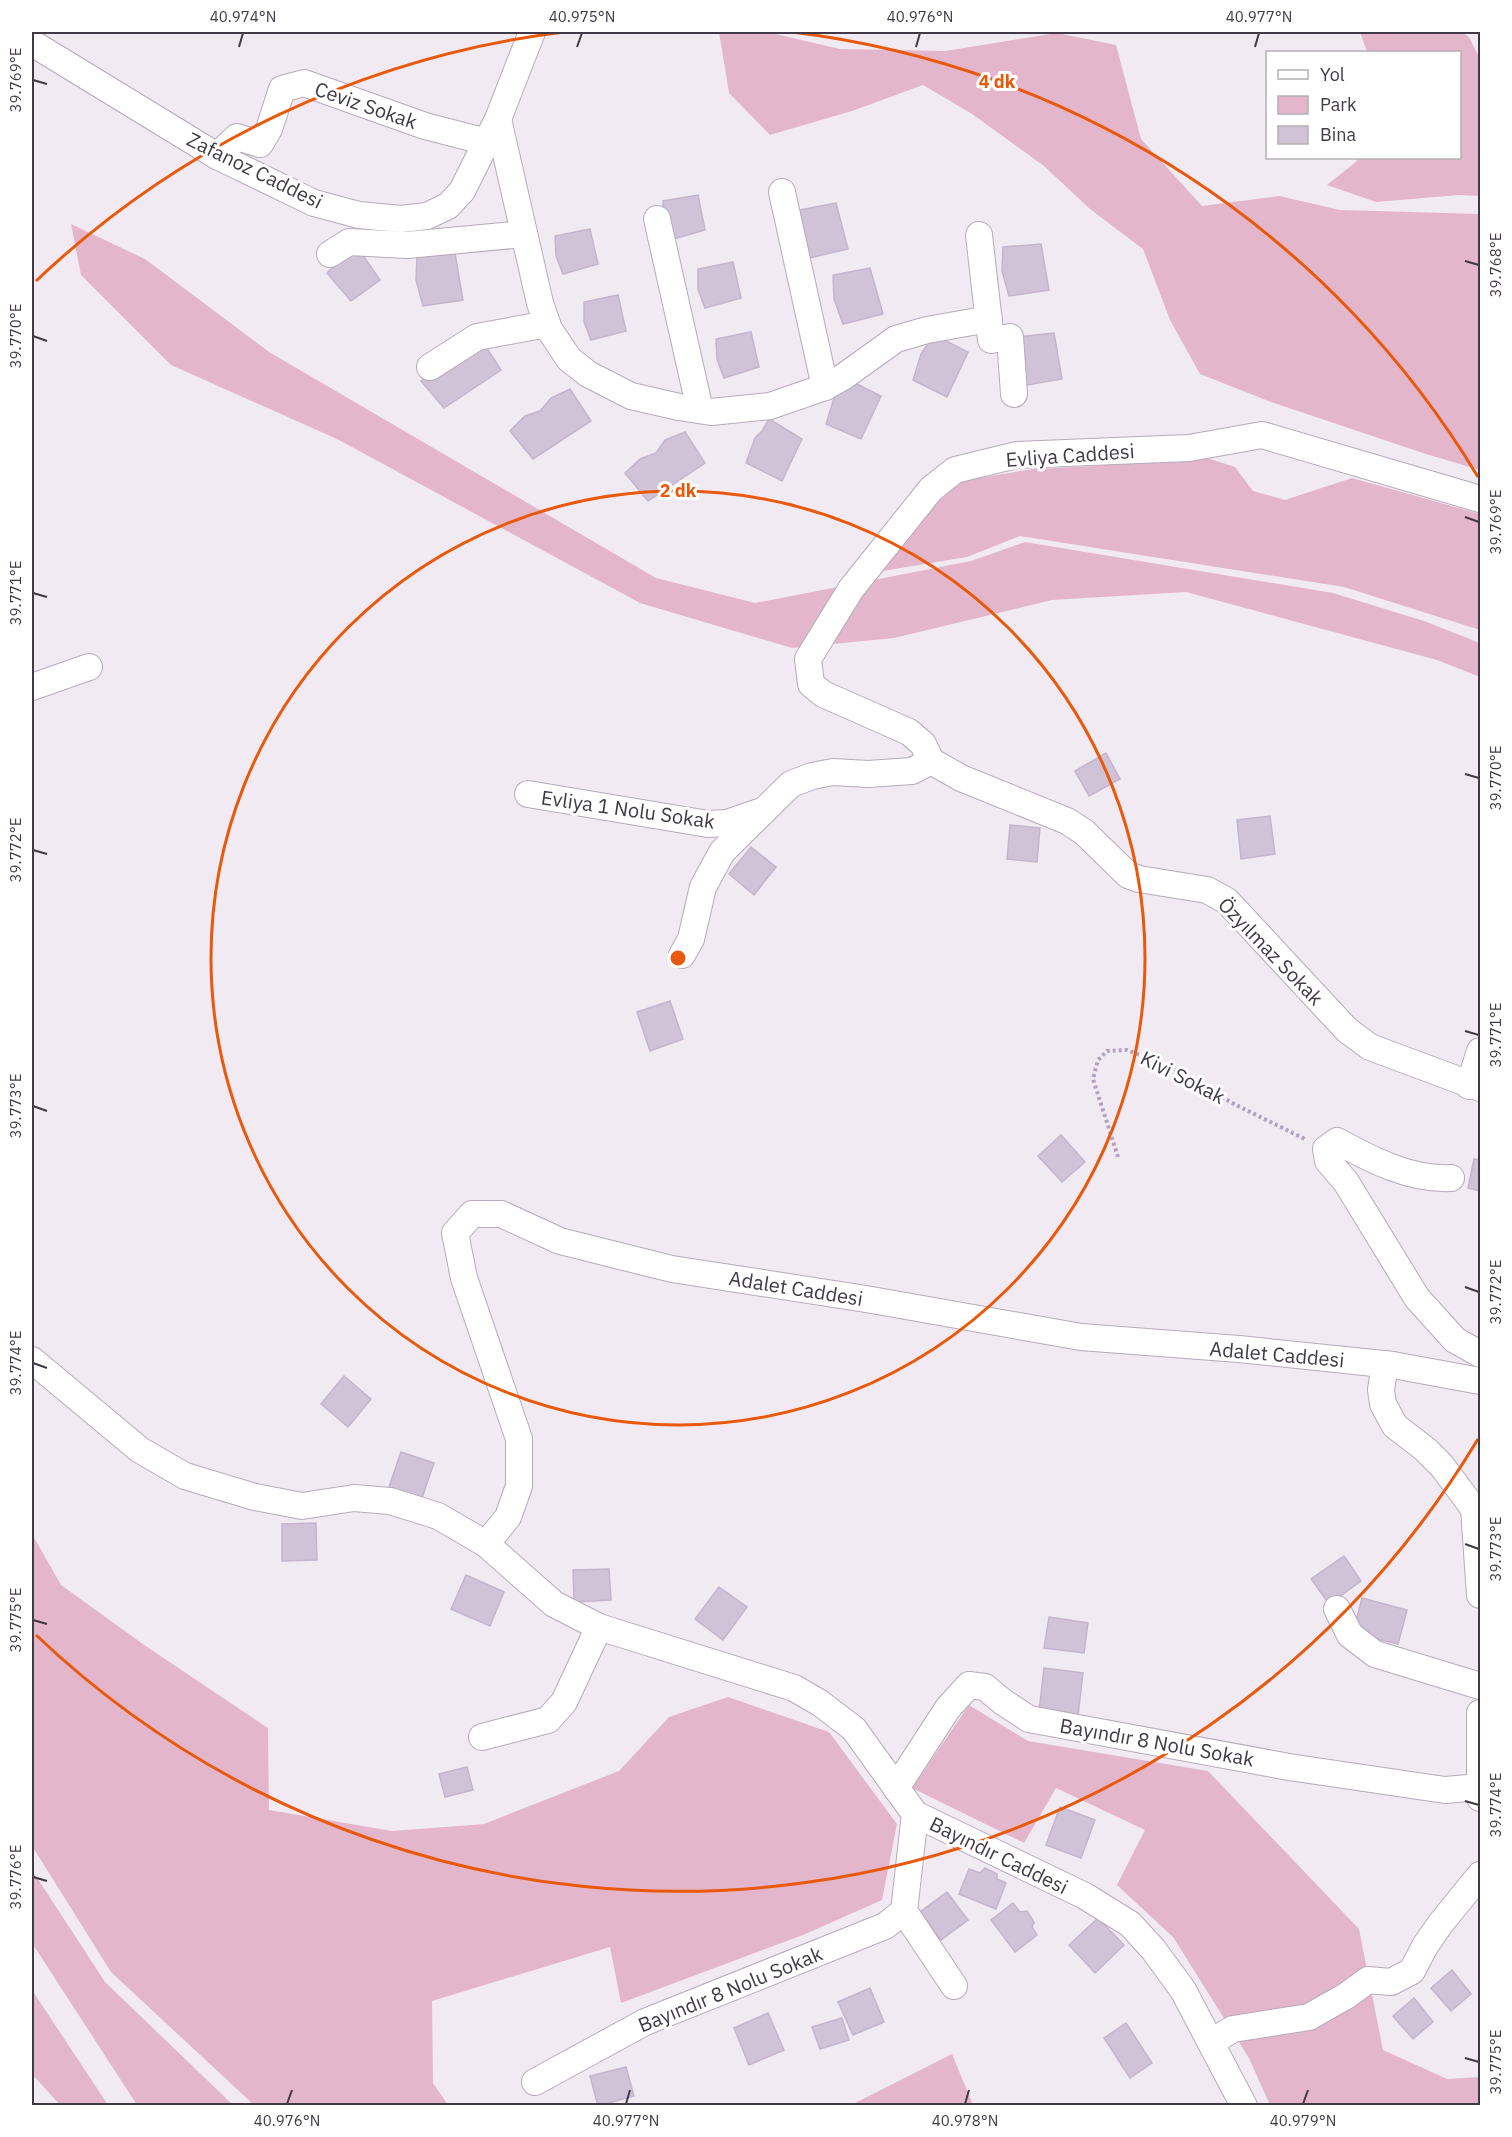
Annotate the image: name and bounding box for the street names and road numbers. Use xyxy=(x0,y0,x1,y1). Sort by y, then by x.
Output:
street label: Ceviz Sokak xyxy=(311,75,421,135)
street label: Zafanoz Caddesi xyxy=(183,125,327,215)
street label: Evliya Caddesi xyxy=(1005,437,1135,473)
street label: Evliya 1 Nolu Sokak xyxy=(539,783,717,835)
street label: Özyılmaz Sokak xyxy=(1212,891,1330,1011)
street label: Kivi Sokak xyxy=(1136,1044,1230,1110)
street label: Adalet Caddesi xyxy=(727,1264,865,1312)
street label: Adalet Caddesi xyxy=(1208,1335,1346,1373)
street label: Bayındır 8 Nolu Sokak xyxy=(1058,1712,1257,1772)
street label: Bayındır Caddesi xyxy=(925,1810,1073,1900)
street label: Bayındır 8 Nolu Sokak xyxy=(634,1939,827,2038)

